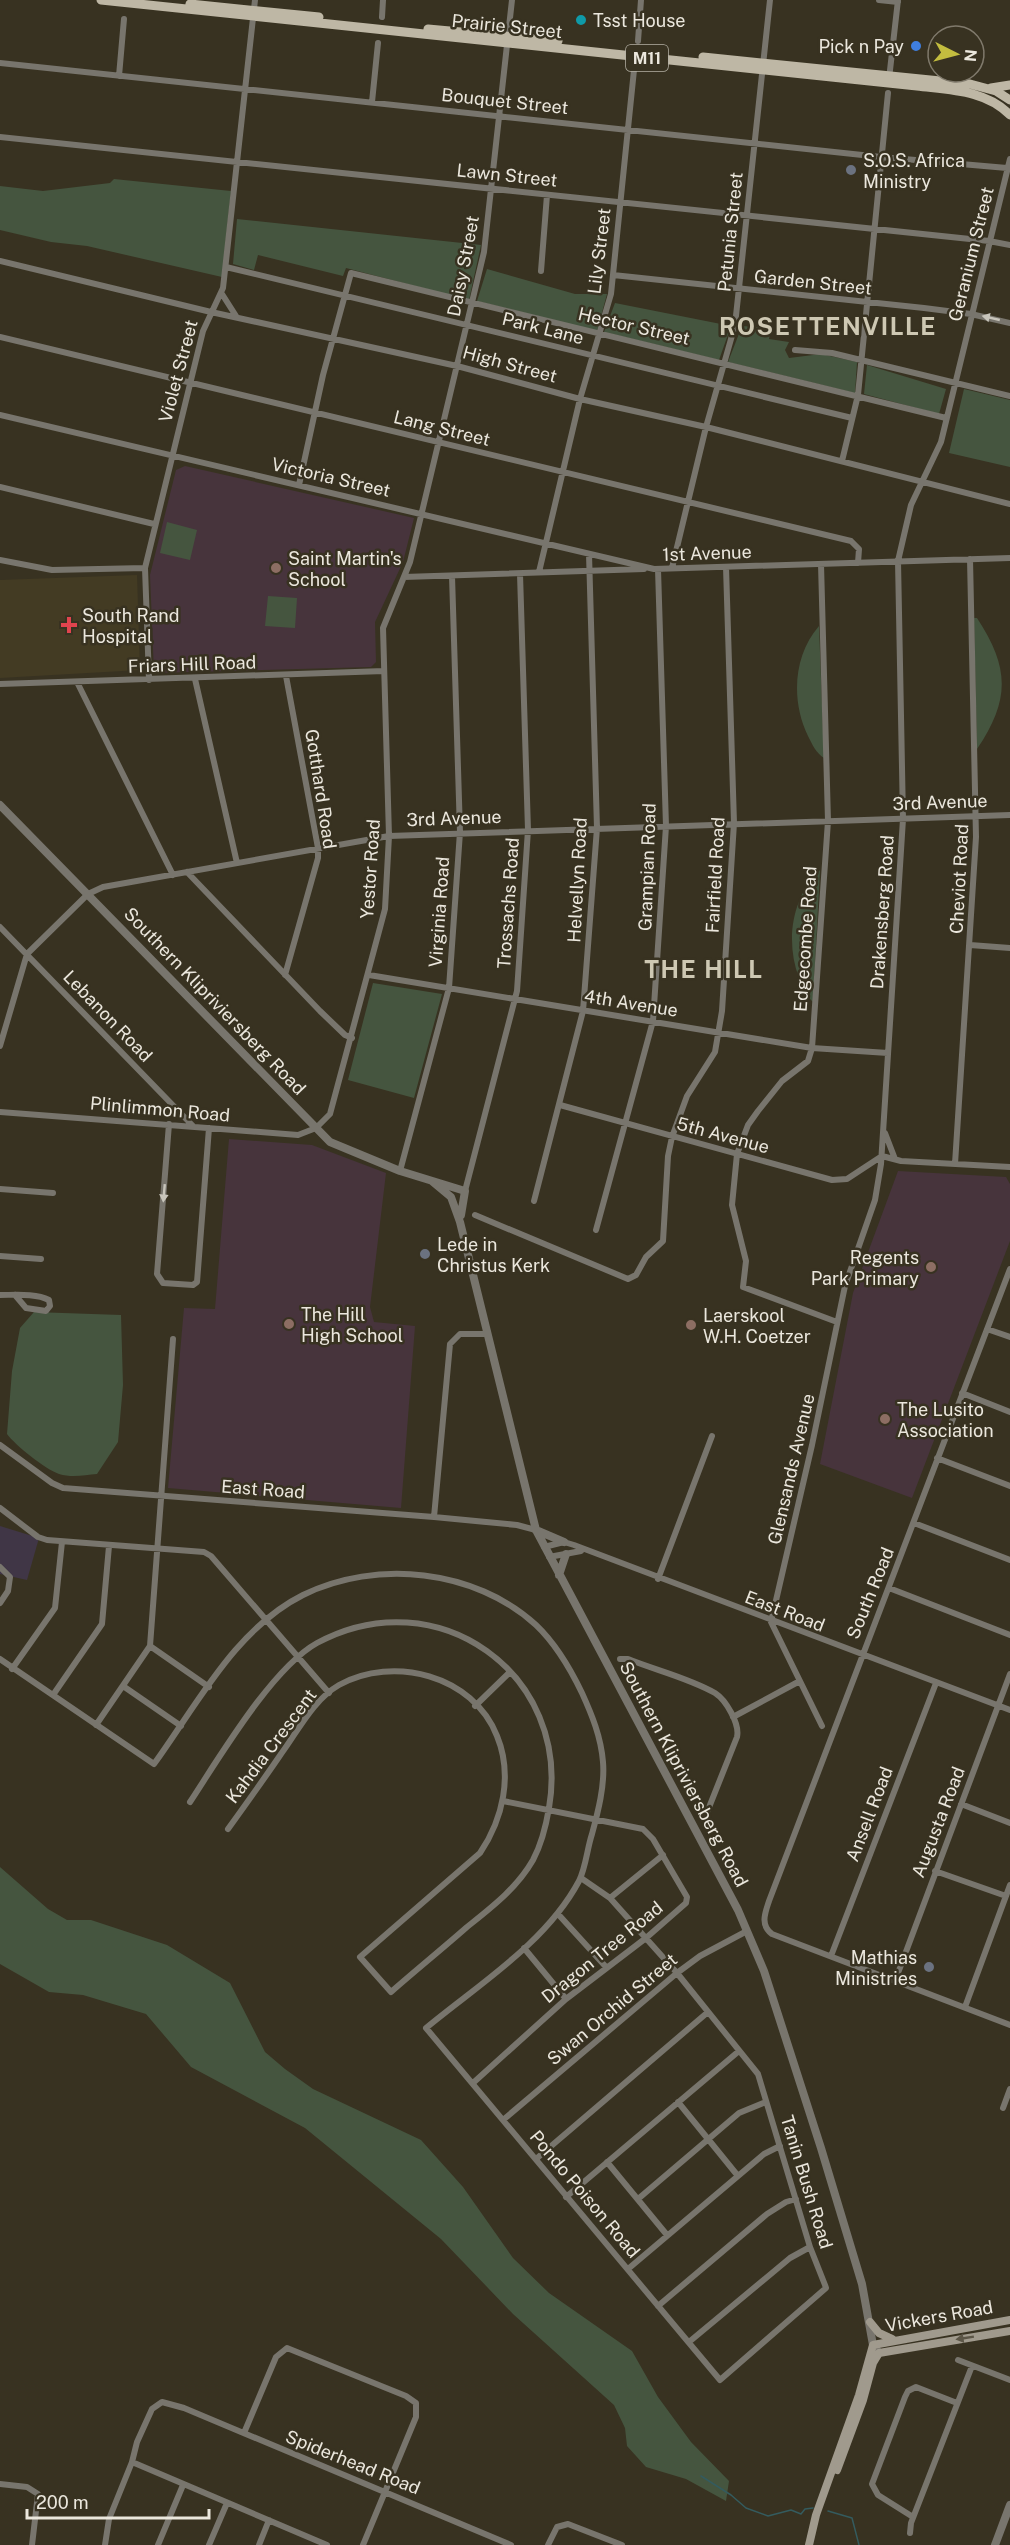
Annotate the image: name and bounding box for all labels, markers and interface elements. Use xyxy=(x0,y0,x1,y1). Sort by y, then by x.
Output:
street label: Prairie Street xyxy=(451,10,563,42)
place label: Tsst House xyxy=(593,10,685,31)
marker: Tsst House xyxy=(574,13,588,27)
north arrow xyxy=(926,24,986,84)
place label: Pick n Pay xyxy=(819,36,904,57)
marker: Pick n Pay xyxy=(909,39,923,53)
road number: M11 xyxy=(626,45,668,71)
text: N xyxy=(960,48,981,63)
street label: Bouquet Street xyxy=(440,84,570,118)
place label: S.O.S. Africa Ministry xyxy=(863,150,965,192)
street label: Lawn Street xyxy=(456,159,558,191)
marker: S.O.S. Africa Ministry xyxy=(844,163,858,177)
street label: Petunia Street xyxy=(713,171,747,293)
street label: Geranium Street xyxy=(944,185,998,323)
street label: Lily Street xyxy=(583,207,615,295)
street label: Daisy Street xyxy=(443,214,483,318)
street label: Garden Street xyxy=(753,265,873,299)
street label: Hector Street xyxy=(576,303,692,349)
street label: Park Lane xyxy=(500,308,586,348)
district label: ROSETTENVILLE xyxy=(719,312,937,340)
one-way arrow xyxy=(981,313,1000,323)
street label: Violet Street xyxy=(154,317,202,425)
street label: High Street xyxy=(461,341,559,387)
street label: Lang Street xyxy=(392,406,492,450)
street label: Victoria Street xyxy=(270,453,392,501)
street label: 1st Avenue xyxy=(662,541,752,565)
place label: Saint Martin's School xyxy=(288,548,402,590)
marker: Saint Martin's School xyxy=(269,561,283,575)
place label: South Rand Hospital xyxy=(82,605,179,647)
marker: South Rand Hospital xyxy=(60,616,78,634)
street label: Friars Hill Road xyxy=(127,651,257,677)
street label: Gotthard Road xyxy=(301,728,341,850)
street label: 3rd Avenue xyxy=(892,790,988,814)
street label: Grampian Road xyxy=(634,803,660,931)
street label: 3rd Avenue xyxy=(406,806,502,830)
street label: Fairfield Road xyxy=(701,816,729,934)
street label: Helvellyn Road xyxy=(563,817,591,943)
street label: Yestor Road xyxy=(356,818,384,920)
street label: Cheviot Road xyxy=(946,823,972,935)
street label: Drakensberg Road xyxy=(866,834,898,990)
street label: Trossachs Road xyxy=(493,837,523,969)
street label: Virginia Road xyxy=(425,856,453,968)
street label: Edgecombe Road xyxy=(789,865,821,1013)
street label: Southern Klipriviersberg Road xyxy=(120,903,310,1099)
district label: THE HILL xyxy=(644,955,764,983)
street label: Lebanon Road xyxy=(59,966,157,1066)
street label: 4th Avenue xyxy=(582,985,680,1021)
street label: Plinlimmon Road xyxy=(89,1092,231,1126)
street label: 5th Avenue xyxy=(674,1113,772,1157)
one-way arrow xyxy=(159,1184,168,1203)
place label: Lede in Christus Kerk xyxy=(437,1234,550,1276)
marker: Lede in Christus Kerk xyxy=(418,1247,432,1261)
place label: Regents Park Primary xyxy=(811,1247,919,1289)
marker: Regents Park Primary xyxy=(924,1260,938,1274)
place label: The Hill High School xyxy=(301,1304,403,1346)
place label: Laerskool W.H. Coetzer xyxy=(703,1305,811,1347)
marker: The Hill High School xyxy=(282,1317,296,1331)
marker: Laerskool W.H. Coetzer xyxy=(684,1318,698,1332)
street label: Glensands Avenue xyxy=(763,1392,819,1546)
place label: The Lusito Association xyxy=(897,1399,994,1441)
marker: The Lusito Association xyxy=(878,1412,892,1426)
street label: East Road xyxy=(220,1476,306,1502)
street label: South Road xyxy=(842,1544,898,1642)
street label: East Road xyxy=(742,1586,828,1636)
street label: Southern Klipriviersberg Road xyxy=(616,1658,752,1890)
street label: Kahdia Crescent xyxy=(221,1685,321,1807)
street label: Ansell Road xyxy=(841,1764,897,1864)
street label: Augusta Road xyxy=(907,1764,969,1880)
street label: Dragon Tree Road xyxy=(537,1897,667,2007)
place label: Mathias Ministries xyxy=(835,1947,917,1989)
street label: Swan Orchid Street xyxy=(543,1949,681,2069)
marker: Mathias Ministries xyxy=(922,1960,936,1974)
street label: Tanin Bush Road xyxy=(777,2113,837,2251)
street label: Pondo Poison Road xyxy=(526,2126,644,2262)
street label: Vickers Road xyxy=(883,2296,995,2336)
one-way arrow xyxy=(955,2334,974,2343)
street label: Spiderhead Road xyxy=(283,2425,423,2499)
scale bar xyxy=(27,2482,208,2520)
text: 200 m xyxy=(36,2492,89,2513)

